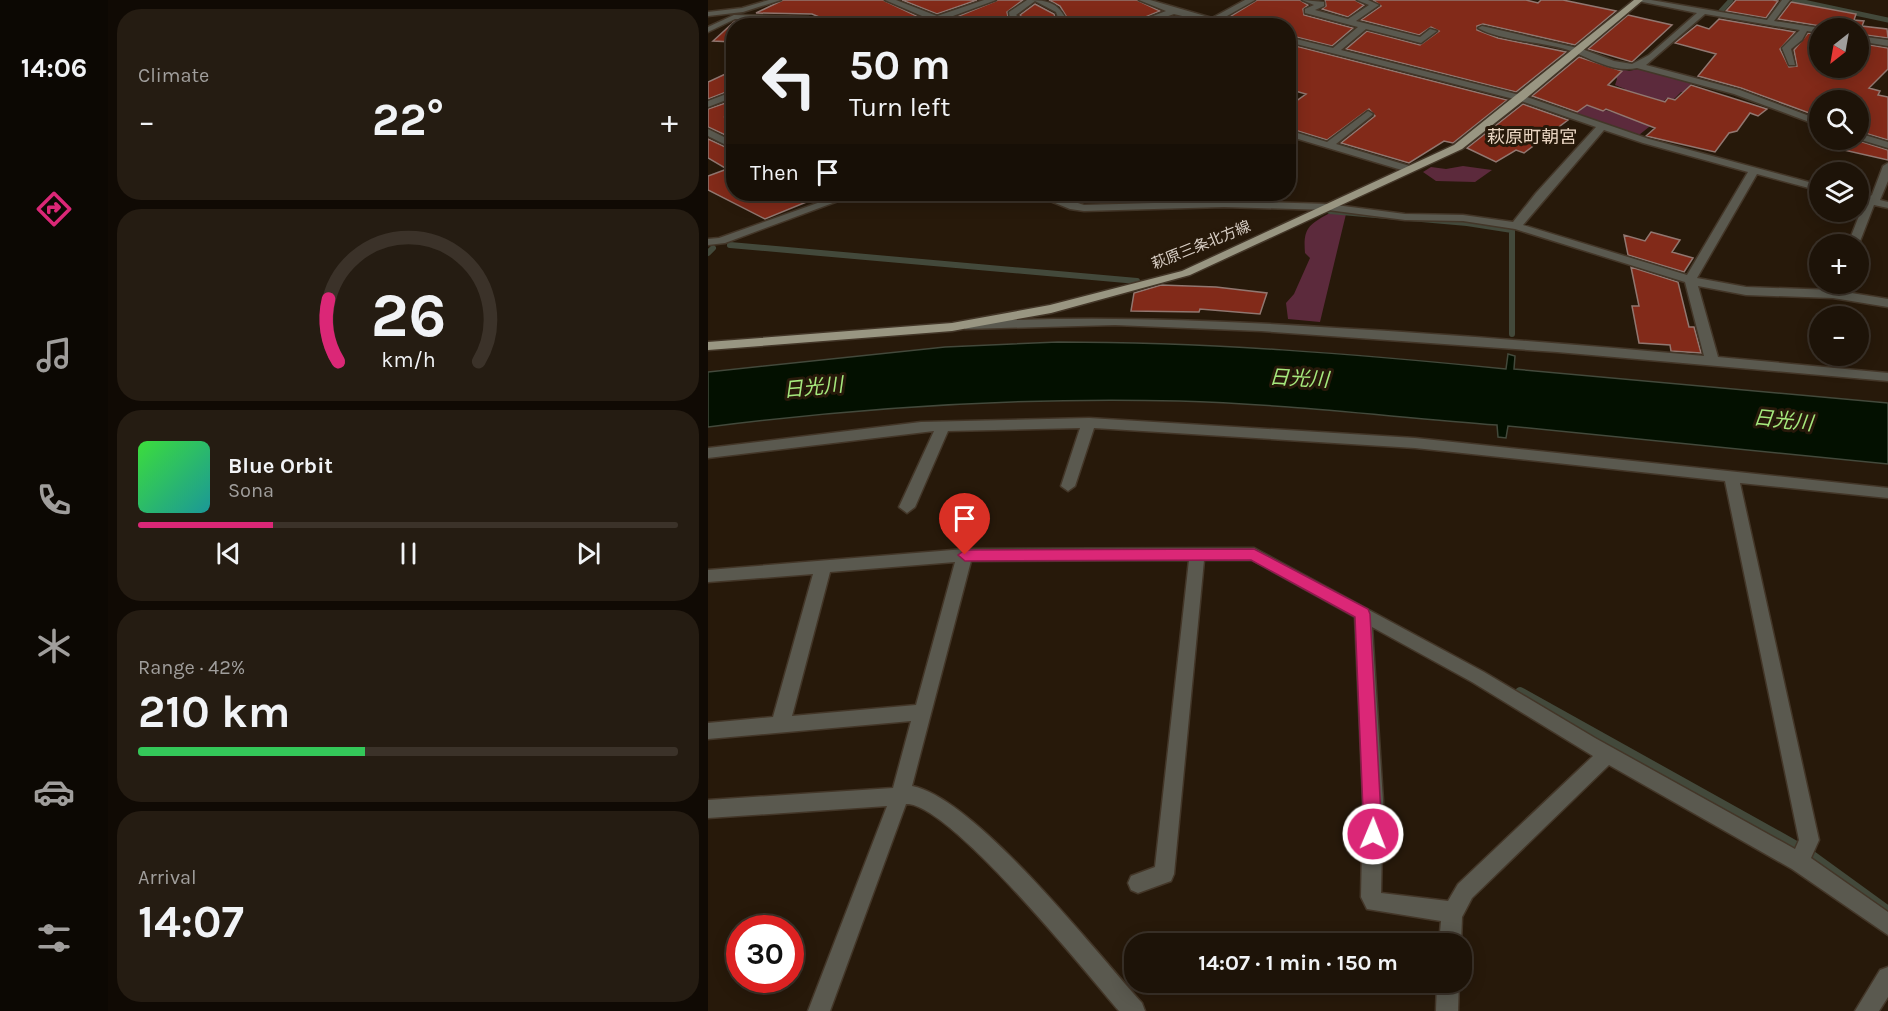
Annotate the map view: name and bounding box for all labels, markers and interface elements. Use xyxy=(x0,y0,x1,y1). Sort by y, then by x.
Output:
north arrow xyxy=(1809,18,1869,78)
map controls xyxy=(1809,18,1869,366)
text: 50 m xyxy=(849,40,951,90)
icon: left xyxy=(750,42,828,120)
text: 14:06 xyxy=(21,52,87,84)
text: Climate xyxy=(138,64,209,87)
button: search xyxy=(1809,90,1869,150)
text: Turn left xyxy=(849,91,950,123)
text: 22° xyxy=(372,94,444,146)
text: − xyxy=(138,102,155,140)
text: + xyxy=(661,102,678,140)
district label: 萩原町朝宮 xyxy=(1487,126,1577,148)
icon: arrive xyxy=(811,156,844,189)
text: Then xyxy=(750,160,799,186)
button: layers xyxy=(1809,162,1869,222)
icon: directions xyxy=(33,188,75,230)
street label: 萩原三条北方線 xyxy=(1149,217,1253,273)
button: + xyxy=(1809,234,1869,294)
text: 26 xyxy=(370,279,446,352)
button: − xyxy=(1809,306,1869,366)
icon: music xyxy=(33,334,75,376)
text: km/h xyxy=(381,348,435,373)
water label: 日光川 xyxy=(1268,365,1332,392)
water label: 日光川 xyxy=(782,373,846,402)
water label: 日光川 xyxy=(1752,406,1816,435)
text: Blue Orbit xyxy=(228,453,333,479)
icon: phone xyxy=(33,479,75,521)
text: Sona xyxy=(228,479,274,502)
pin xyxy=(939,493,990,555)
icon: arrive xyxy=(948,502,981,535)
icon: previous xyxy=(212,537,245,570)
icon: pause xyxy=(392,537,425,570)
icon: next xyxy=(572,537,605,570)
icon: climate xyxy=(33,625,75,667)
text: Range · 42% xyxy=(138,656,245,679)
text: 210 km xyxy=(138,686,290,738)
icon: car xyxy=(33,771,75,813)
position arrow xyxy=(1341,802,1405,866)
text: Arrival xyxy=(138,866,197,889)
text: 14:07 xyxy=(138,896,244,948)
speed limit sign: 30 xyxy=(726,915,804,993)
icon: filters xyxy=(33,917,75,959)
text: 14:07 · 1 min · 150 m xyxy=(1198,950,1398,976)

